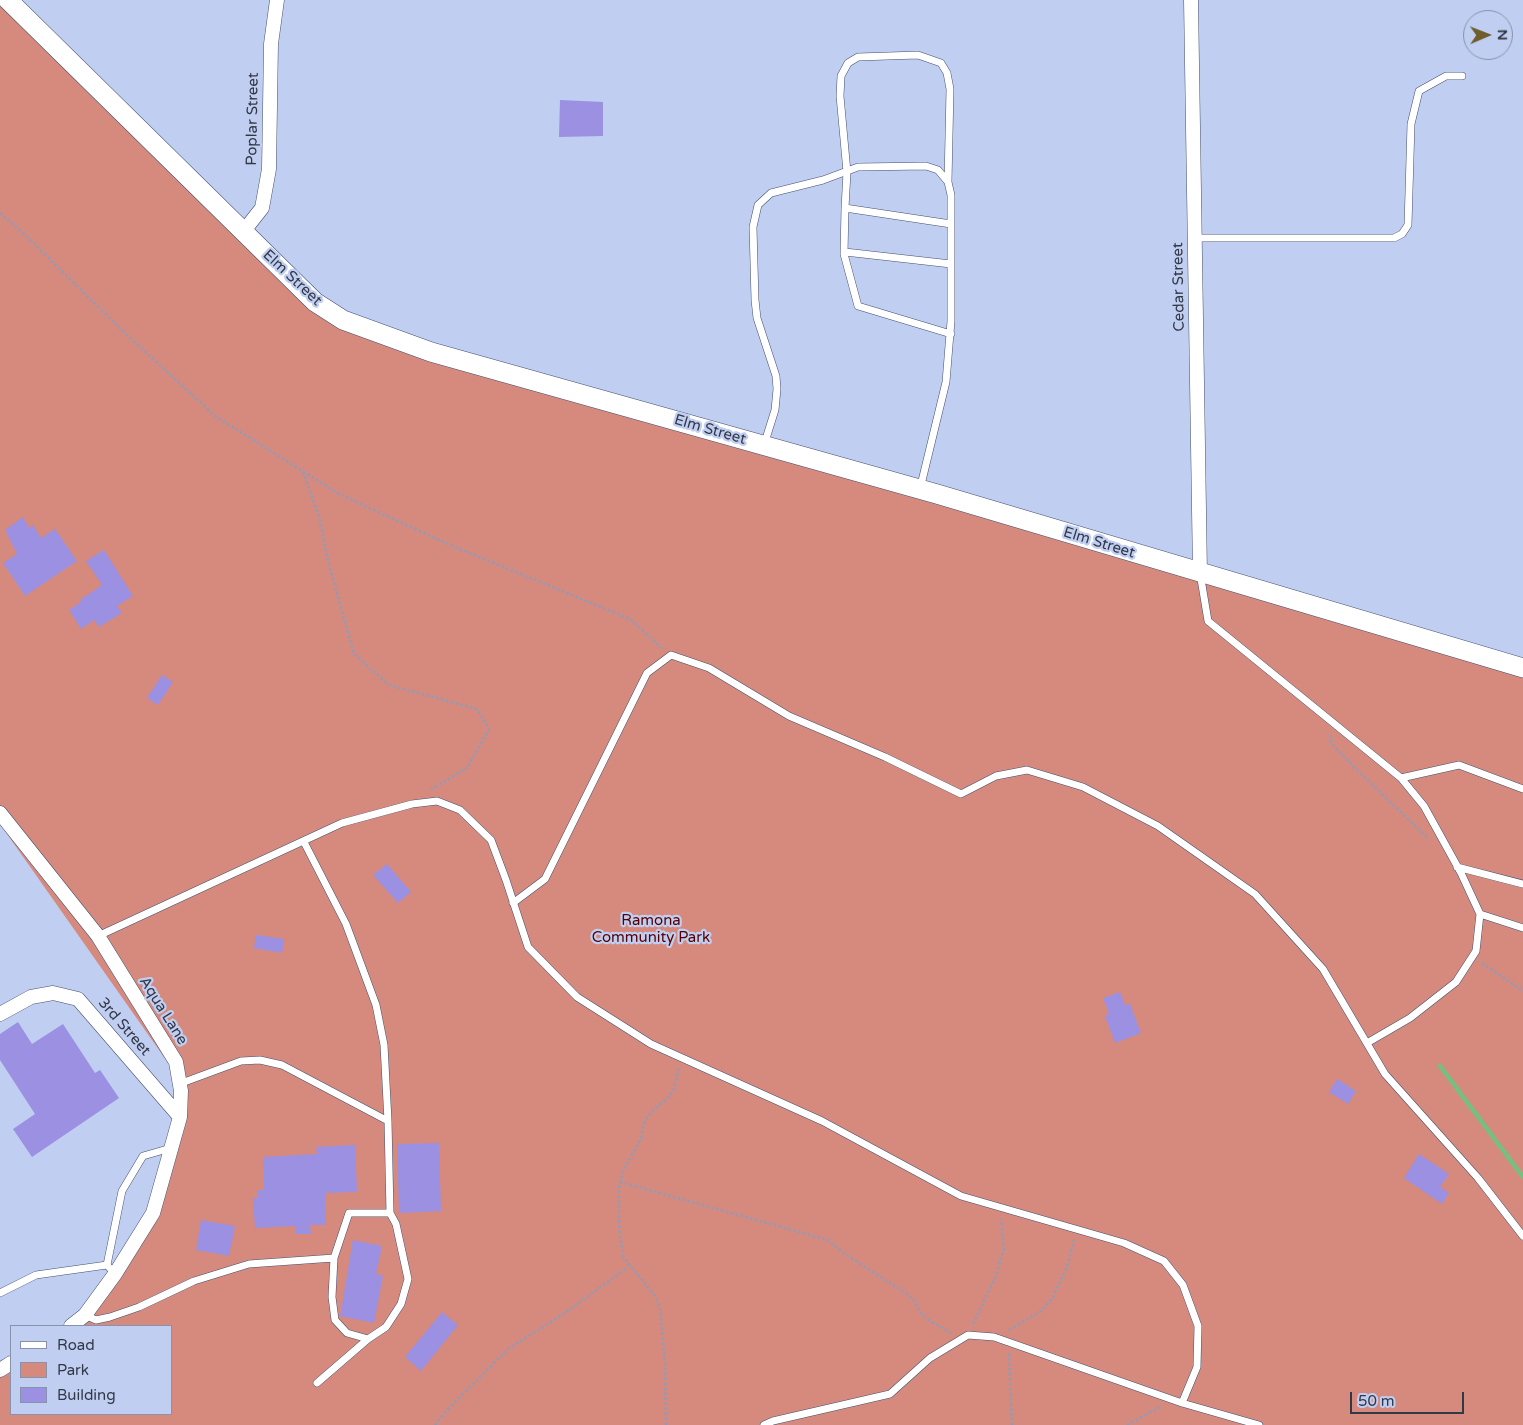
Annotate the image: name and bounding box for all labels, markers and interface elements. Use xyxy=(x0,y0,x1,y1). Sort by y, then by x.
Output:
north arrow xyxy=(1463,10,1513,60)
text: N xyxy=(1494,29,1511,41)
street label: Poplar Street xyxy=(243,72,263,166)
street label: Cedar Street xyxy=(1169,242,1189,332)
street label: Elm Street xyxy=(259,246,325,310)
street label: Elm Street xyxy=(672,411,748,449)
street label: Elm Street xyxy=(1061,524,1137,562)
park label: Ramona Community Park xyxy=(592,912,710,947)
street label: Aqua Lane xyxy=(135,974,191,1048)
street label: 3rd Street xyxy=(94,994,154,1060)
legend xyxy=(10,1325,172,1415)
text: Road xyxy=(57,1336,95,1354)
text: Park xyxy=(57,1361,89,1379)
scale bar xyxy=(1353,1382,1467,1414)
text: Building xyxy=(57,1386,116,1404)
text: 50 m xyxy=(1358,1392,1395,1410)

